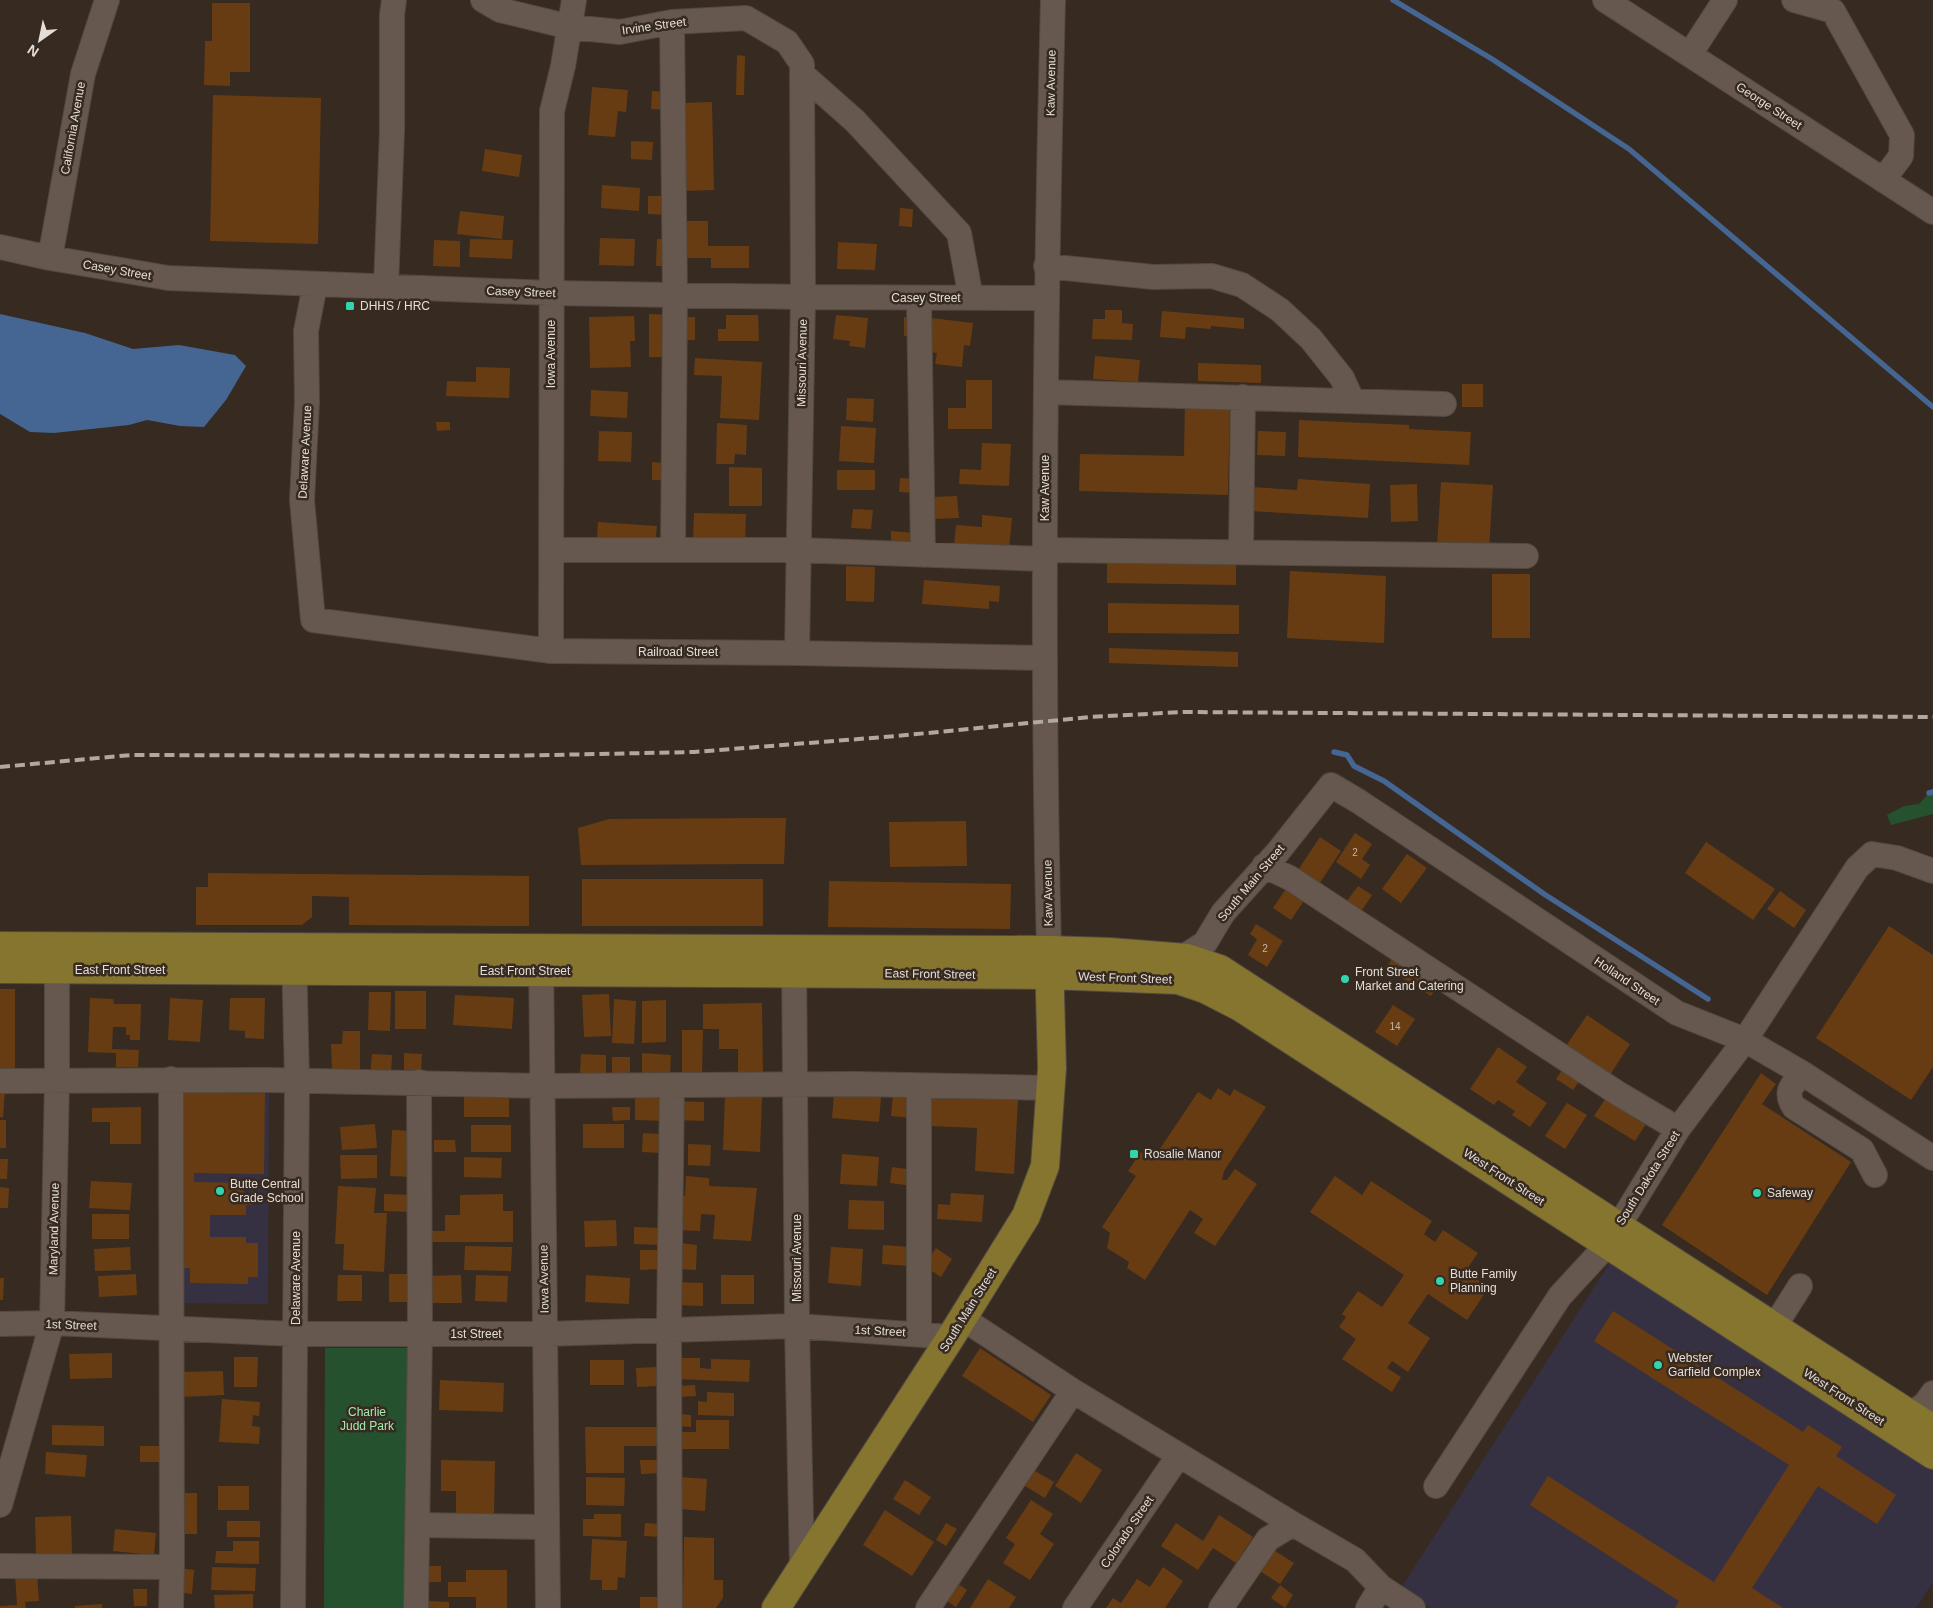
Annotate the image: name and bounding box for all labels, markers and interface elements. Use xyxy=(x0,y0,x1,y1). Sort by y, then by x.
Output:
street label: Irvine Street xyxy=(621,14,688,37)
north arrow xyxy=(15,15,65,65)
text: N xyxy=(24,41,42,60)
street label: Kaw Avenue xyxy=(1043,49,1059,116)
street label: California Avenue xyxy=(58,80,88,175)
street label: George Street xyxy=(1734,80,1805,133)
street label: Casey Street xyxy=(82,257,153,283)
street label: Casey Street xyxy=(486,284,557,300)
street label: Casey Street xyxy=(891,291,961,305)
place label: DHHS / HRC xyxy=(360,299,430,313)
marker: DHHS / HRC xyxy=(344,300,356,312)
street label: Iowa Avenue xyxy=(544,319,558,388)
street label: Missouri Avenue xyxy=(794,319,810,407)
street label: Delaware Avenue xyxy=(296,404,314,499)
street label: Kaw Avenue xyxy=(1038,454,1052,521)
street label: Railroad Street xyxy=(638,645,719,659)
street label: South Main Street xyxy=(1215,841,1288,924)
house number: 2 xyxy=(1352,847,1358,858)
street label: Kaw Avenue xyxy=(1040,859,1056,926)
house number: 2 xyxy=(1262,943,1268,954)
street label: Holland Street xyxy=(1592,954,1663,1008)
street label: East Front Street xyxy=(75,963,166,977)
street label: East Front Street xyxy=(480,964,571,978)
place label: Front Street Market and Catering xyxy=(1355,965,1464,993)
street label: East Front Street xyxy=(885,966,976,982)
street label: West Front Street xyxy=(1078,969,1173,987)
marker: Front Street Market and Catering xyxy=(1339,973,1351,985)
house number: 14 xyxy=(1389,1021,1401,1032)
street label: South Dakota Street xyxy=(1613,1128,1683,1228)
street label: West Front Street xyxy=(1461,1146,1548,1209)
place label: Rosalie Manor xyxy=(1144,1147,1221,1161)
marker: Rosalie Manor xyxy=(1128,1148,1140,1160)
place label: Butte Central Grade School xyxy=(230,1177,303,1205)
street label: Maryland Avenue xyxy=(46,1182,62,1275)
marker: Butte Central Grade School xyxy=(214,1185,226,1197)
place label: Safeway xyxy=(1767,1186,1813,1200)
marker: Safeway xyxy=(1751,1187,1763,1199)
street label: Missouri Avenue xyxy=(790,1214,804,1302)
street label: Delaware Avenue xyxy=(289,1231,303,1325)
street label: Iowa Avenue xyxy=(536,1244,552,1313)
street label: South Main Street xyxy=(937,1265,1000,1354)
place label: Butte Family Planning xyxy=(1450,1267,1517,1295)
marker: Butte Family Planning xyxy=(1434,1275,1446,1287)
street label: 1st Street xyxy=(45,1317,98,1333)
street label: 1st Street xyxy=(854,1323,907,1339)
street label: 1st Street xyxy=(450,1327,502,1341)
place label: Webster Garfield Complex xyxy=(1668,1351,1761,1379)
marker: Webster Garfield Complex xyxy=(1652,1359,1664,1371)
street label: West Front Street xyxy=(1801,1366,1888,1429)
park label: Charlie Judd Park xyxy=(340,1405,395,1433)
street label: Colorado Street xyxy=(1098,1493,1157,1571)

